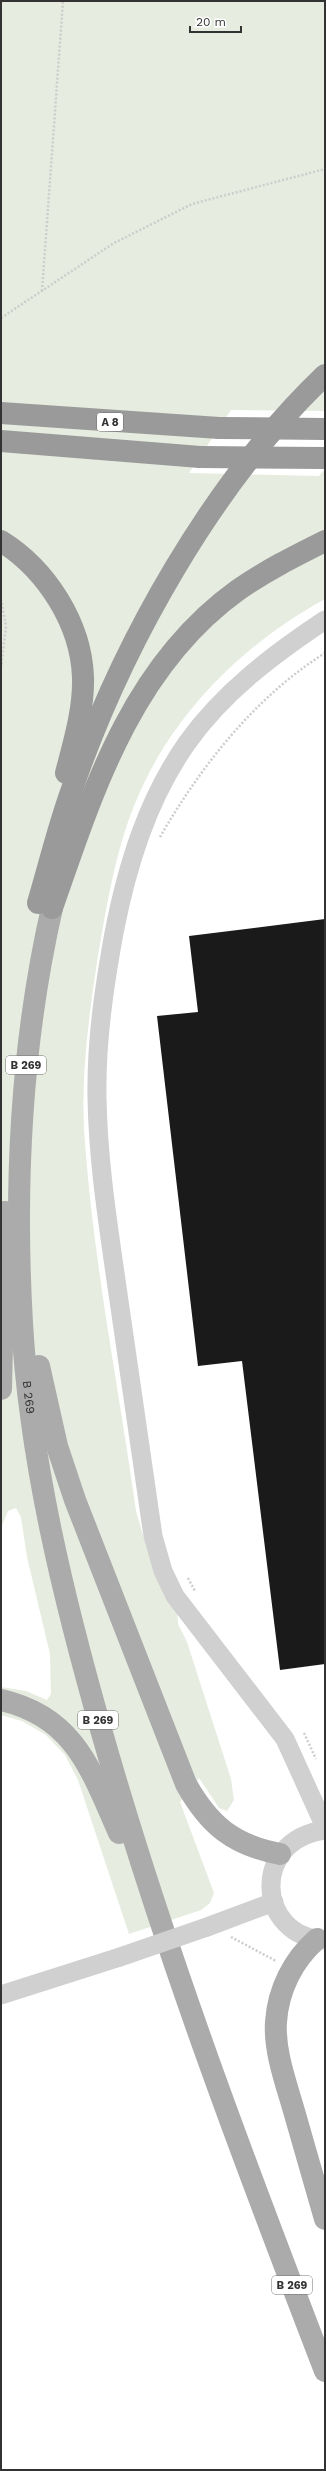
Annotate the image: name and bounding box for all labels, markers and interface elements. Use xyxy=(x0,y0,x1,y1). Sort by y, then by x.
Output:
scale bar xyxy=(190,8,241,34)
text: 20 m xyxy=(196,15,226,29)
road number: A 8 xyxy=(97,413,123,431)
road number: B 269 xyxy=(6,1056,46,1074)
street label: B 269 xyxy=(20,1380,38,1415)
road number: B 269 xyxy=(78,1711,118,1729)
road number: B 269 xyxy=(272,2276,312,2294)

